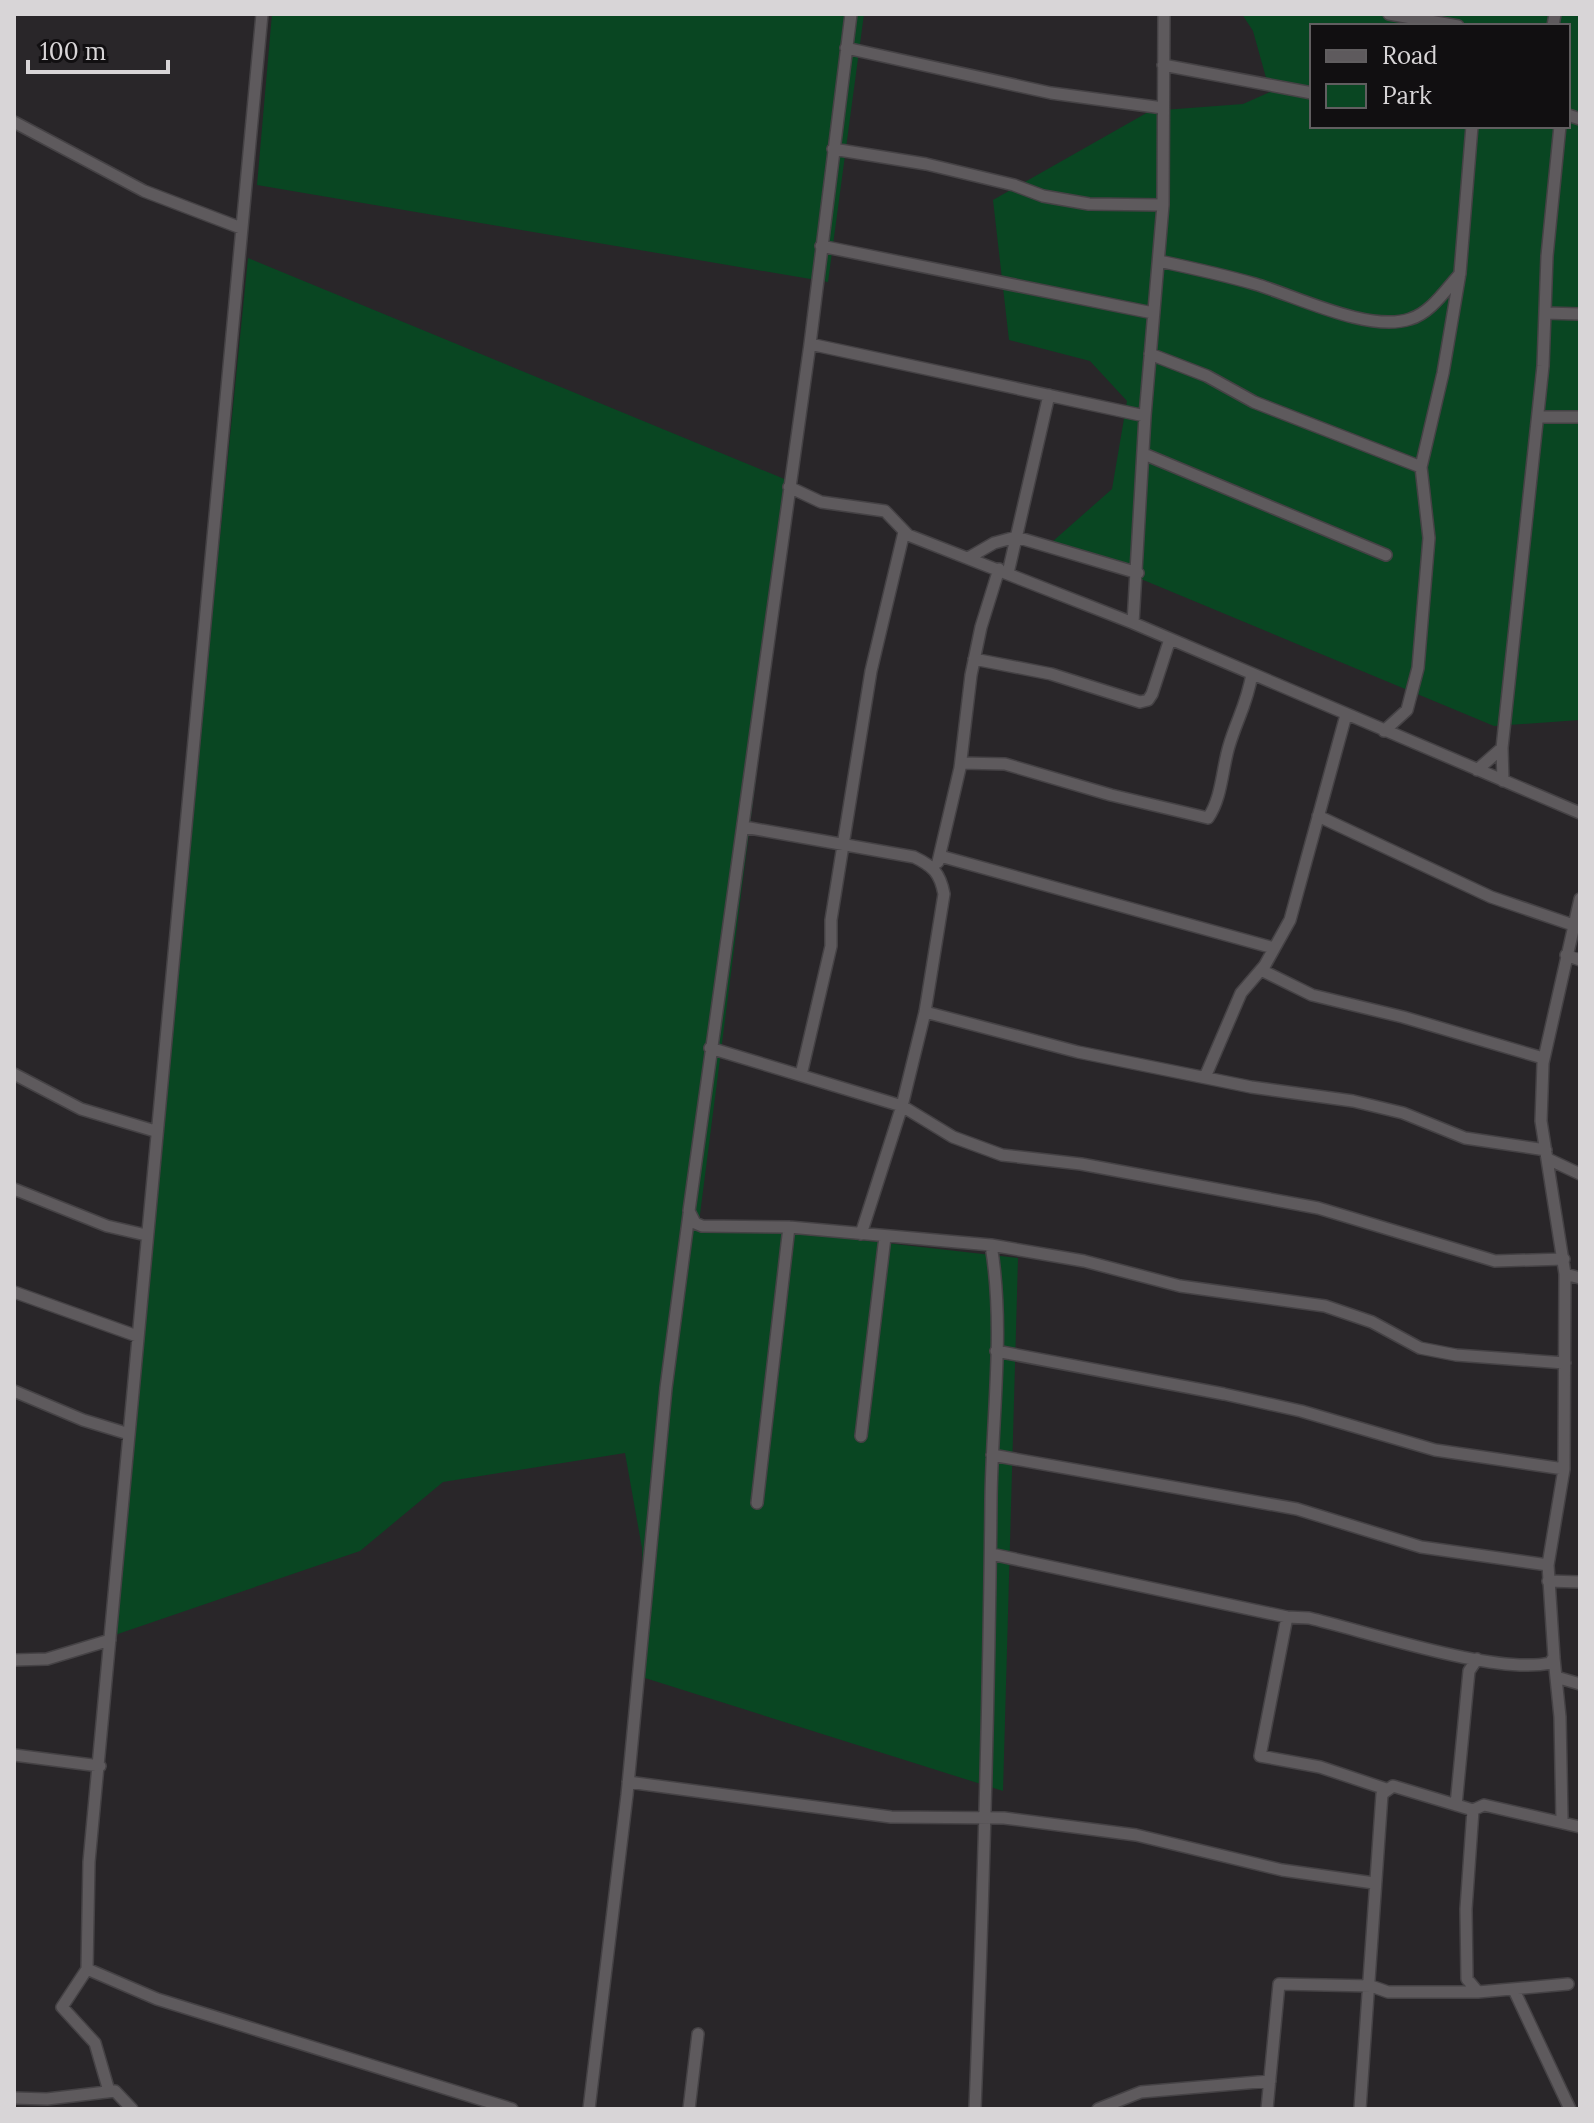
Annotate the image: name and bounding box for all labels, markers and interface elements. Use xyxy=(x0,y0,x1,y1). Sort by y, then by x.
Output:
scale bar xyxy=(28,24,168,74)
legend xyxy=(1310,24,1570,128)
text: 100 m xyxy=(40,36,106,67)
text: Road xyxy=(1382,40,1438,71)
text: Park xyxy=(1382,80,1432,111)

